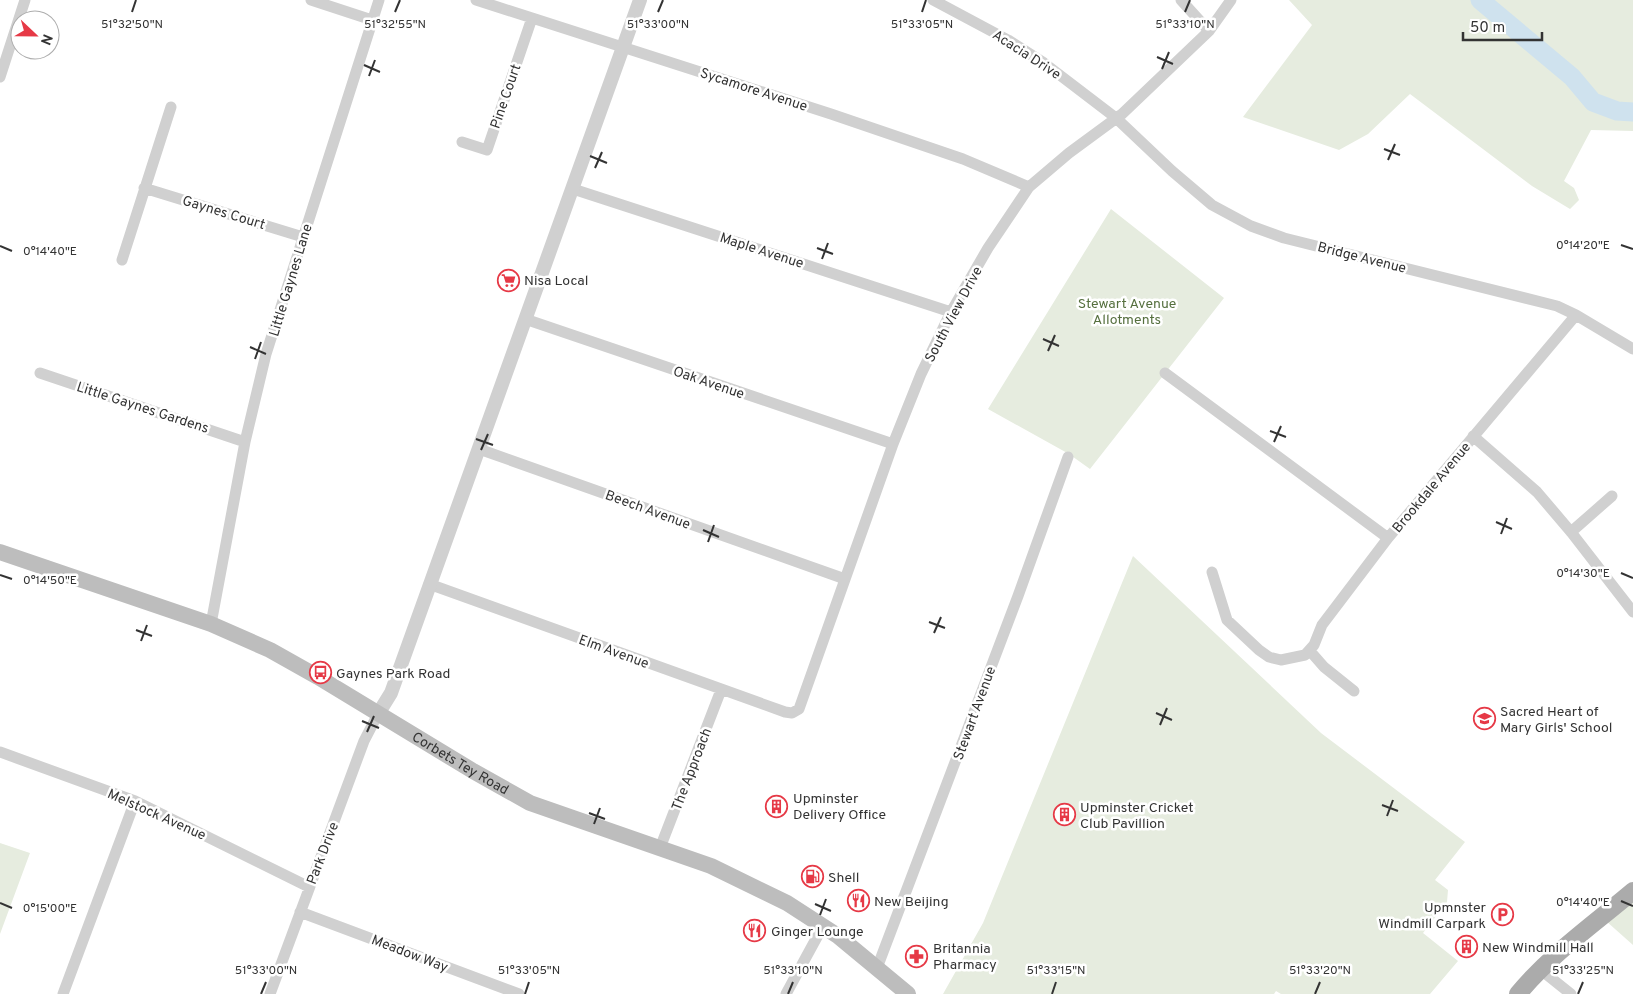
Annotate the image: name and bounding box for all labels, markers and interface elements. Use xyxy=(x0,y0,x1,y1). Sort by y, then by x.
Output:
north arrow xyxy=(10,10,60,60)
scale bar xyxy=(1463,10,1542,42)
text: 51°32'50"N xyxy=(101,17,163,33)
text: 51°32'55"N xyxy=(364,17,426,33)
text: 51°33'00"N xyxy=(627,17,689,33)
text: 51°33'05"N xyxy=(891,17,953,33)
text: 51°33'10"N xyxy=(1155,17,1215,33)
text: 50 m xyxy=(1470,19,1505,38)
street label: Acacia Drive xyxy=(989,27,1064,84)
text: N xyxy=(36,31,55,47)
street label: Pine Court xyxy=(487,62,525,131)
street label: Sycamore Avenue xyxy=(698,65,809,116)
street label: Gaynes Court xyxy=(180,193,267,234)
street label: Little Gaynes Lane xyxy=(266,222,317,339)
street label: Maple Avenue xyxy=(718,230,806,273)
text: 0°14'20"E xyxy=(1556,238,1610,254)
street label: Bridge Avenue xyxy=(1315,239,1408,278)
text: 0°14'40"E xyxy=(23,244,77,260)
street label: South View Drive xyxy=(922,264,987,365)
supermarket icon: Nisa Local xyxy=(496,268,520,292)
place label: Nisa Local xyxy=(524,273,588,290)
park label: Stewart Avenue Allotments xyxy=(1078,296,1176,329)
street label: Oak Avenue xyxy=(671,363,746,404)
street label: Little Gaynes Gardens xyxy=(74,379,211,438)
street label: Brookdale Avenue xyxy=(1389,439,1475,537)
street label: Beech Avenue xyxy=(603,487,692,534)
text: 0°14'30"E xyxy=(1556,566,1610,582)
text: 0°14'50"E xyxy=(23,573,77,589)
street label: Elm Avenue xyxy=(576,632,651,673)
bus stop icon: Gaynes Park Road xyxy=(308,661,332,685)
street label: Stewart Avenue xyxy=(951,664,1000,763)
place label: Gaynes Park Road xyxy=(336,666,450,683)
place label: Sacred Heart of Mary Girls' School xyxy=(1500,704,1612,737)
school or university icon: Sacred Heart of Mary Girls' School xyxy=(1472,707,1496,731)
street label: The Approach xyxy=(669,726,716,813)
street label: Corbets Tey Road xyxy=(408,729,511,799)
street label: Melstock Avenue xyxy=(104,786,208,845)
place label: Upminster Delivery Office xyxy=(793,791,886,824)
building icon: Upminster Delivery Office xyxy=(765,794,789,818)
place label: Upminster Cricket Club Pavillion xyxy=(1080,800,1193,833)
building icon: Upminster Cricket Club Pavillion xyxy=(1052,803,1076,827)
street label: Park Drive xyxy=(304,820,343,887)
fuel station icon: Shell xyxy=(800,865,824,889)
place label: Shell xyxy=(828,870,859,887)
restaurant icon: New Beijing xyxy=(846,889,870,913)
place label: New Beijing xyxy=(874,894,949,911)
text: 0°14'40"E xyxy=(1556,895,1610,911)
place label: Upmnster Windmill Carpark xyxy=(1378,900,1487,933)
text: 0°15'00"E xyxy=(23,901,77,917)
parking icon: Upmnster Windmill Carpark xyxy=(1490,903,1514,927)
restaurant icon: Ginger Lounge xyxy=(743,919,767,943)
place label: Ginger Lounge xyxy=(771,924,864,941)
street label: Meadow Way xyxy=(369,932,450,977)
building icon: New Windmill Hall xyxy=(1454,935,1478,959)
place label: New Windmill Hall xyxy=(1482,940,1594,957)
place label: Britannia Pharmacy xyxy=(933,941,997,974)
pharmacy icon: Britannia Pharmacy xyxy=(905,944,929,968)
text: 51°33'00"N xyxy=(235,963,297,979)
text: 51°33'05"N xyxy=(498,963,560,979)
text: 51°33'10"N xyxy=(763,963,823,979)
text: 51°33'15"N xyxy=(1026,963,1086,979)
text: 51°33'20"N xyxy=(1289,963,1351,979)
text: 51°33'25"N xyxy=(1552,963,1614,979)

